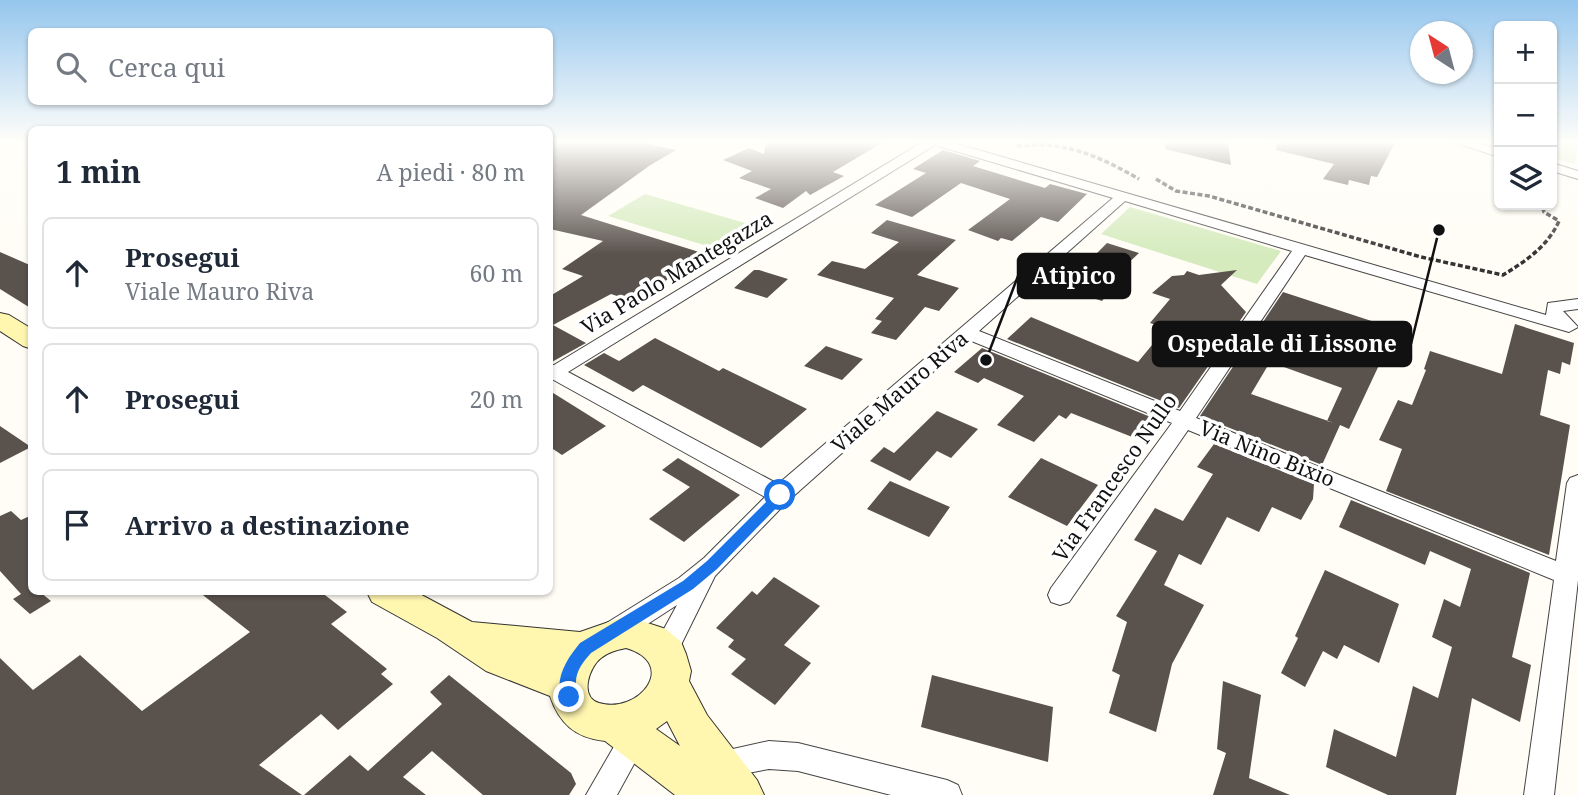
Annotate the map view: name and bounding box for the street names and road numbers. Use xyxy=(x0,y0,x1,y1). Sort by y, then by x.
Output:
street label: Via Paolo Mantegazza xyxy=(575,204,778,341)
street label: Viale Mauro Riva xyxy=(825,324,974,458)
street label: Via Francesco Nullo xyxy=(1046,388,1183,567)
street label: Via Nino Bixio xyxy=(1196,413,1339,493)

